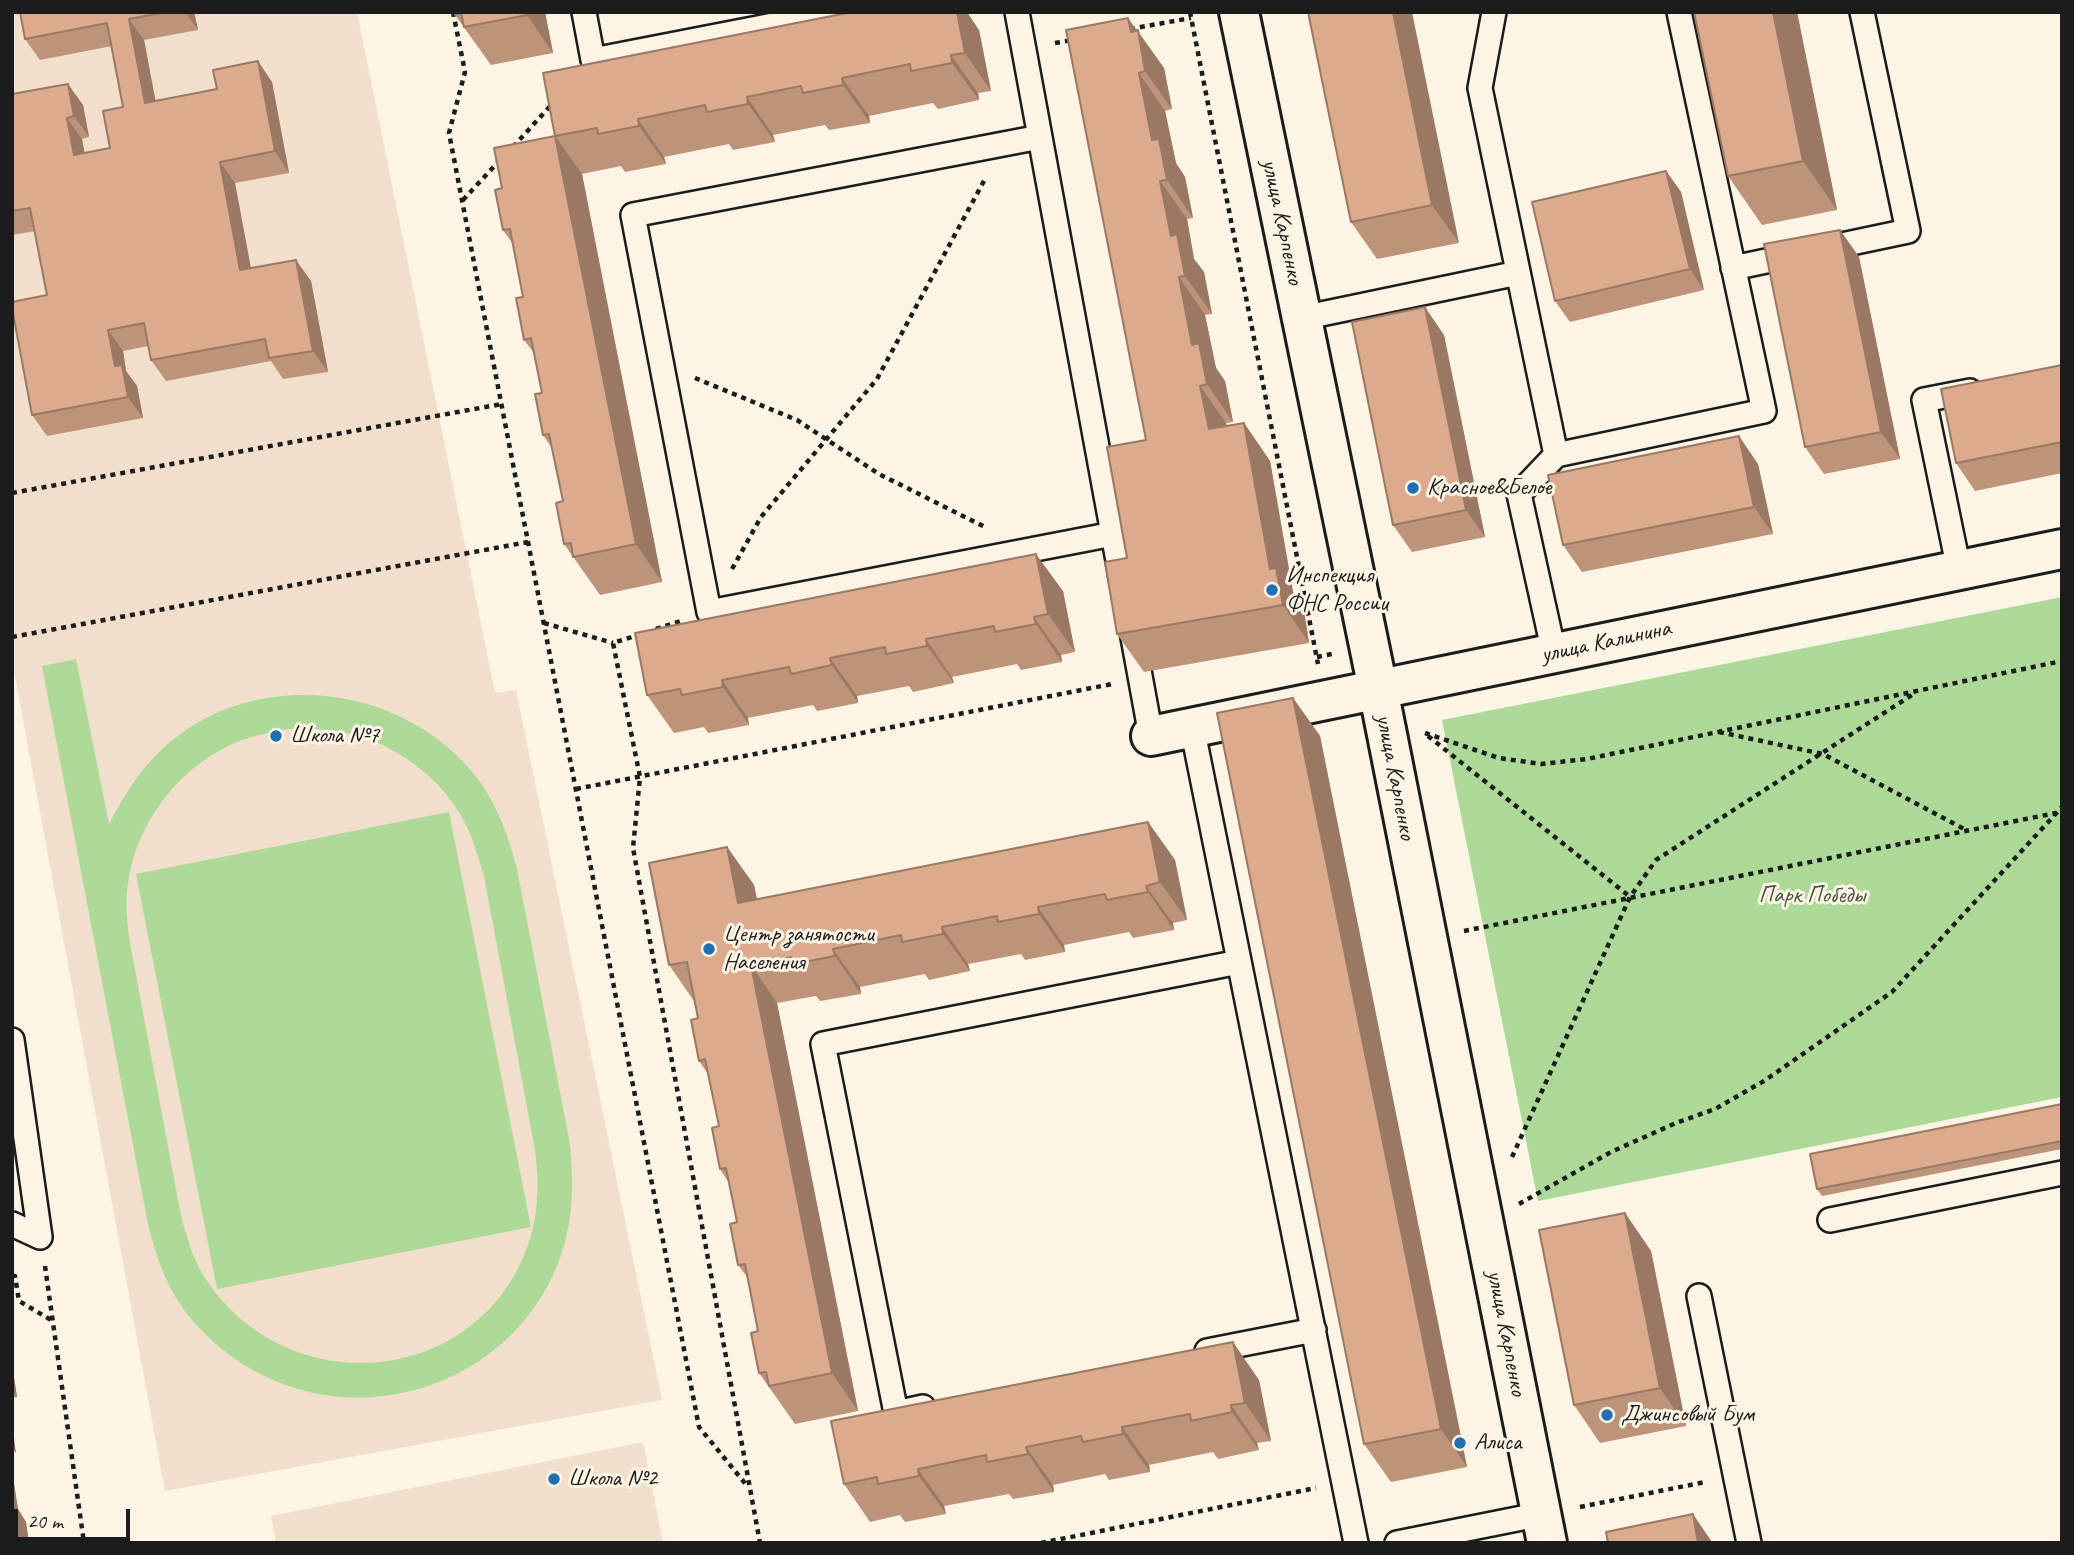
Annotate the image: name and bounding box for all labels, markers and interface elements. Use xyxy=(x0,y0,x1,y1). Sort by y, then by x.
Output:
street label: улица Карпенко xyxy=(1255,157,1309,287)
place label: Красное&Белое xyxy=(1427,474,1551,502)
marker: Красное&Белое xyxy=(1405,480,1421,496)
place label: Инспекция ФНС России xyxy=(1286,562,1388,618)
marker: Инспекция ФНС России xyxy=(1264,582,1280,598)
street label: улица Калинина xyxy=(1539,614,1673,670)
street label: улица Карпенко xyxy=(1369,712,1421,842)
place label: Школа №7 xyxy=(290,722,379,750)
marker: Школа №7 xyxy=(268,728,284,744)
park label: Парк Победы xyxy=(1758,882,1866,910)
place label: Центр занятости Населения xyxy=(723,921,874,977)
marker: Центр занятости Населения xyxy=(701,941,717,957)
street label: улица Карпенко xyxy=(1480,1268,1532,1398)
place label: Джинсовый Бум xyxy=(1621,1401,1754,1429)
marker: Джинсовый Бум xyxy=(1599,1407,1615,1423)
place label: Алиса xyxy=(1474,1429,1521,1457)
marker: Алиса xyxy=(1452,1435,1468,1451)
place label: Школа №2 xyxy=(568,1465,657,1493)
marker: Школа №2 xyxy=(546,1471,562,1487)
scale bar xyxy=(18,1496,133,1540)
text: 20 m xyxy=(27,1508,63,1534)

